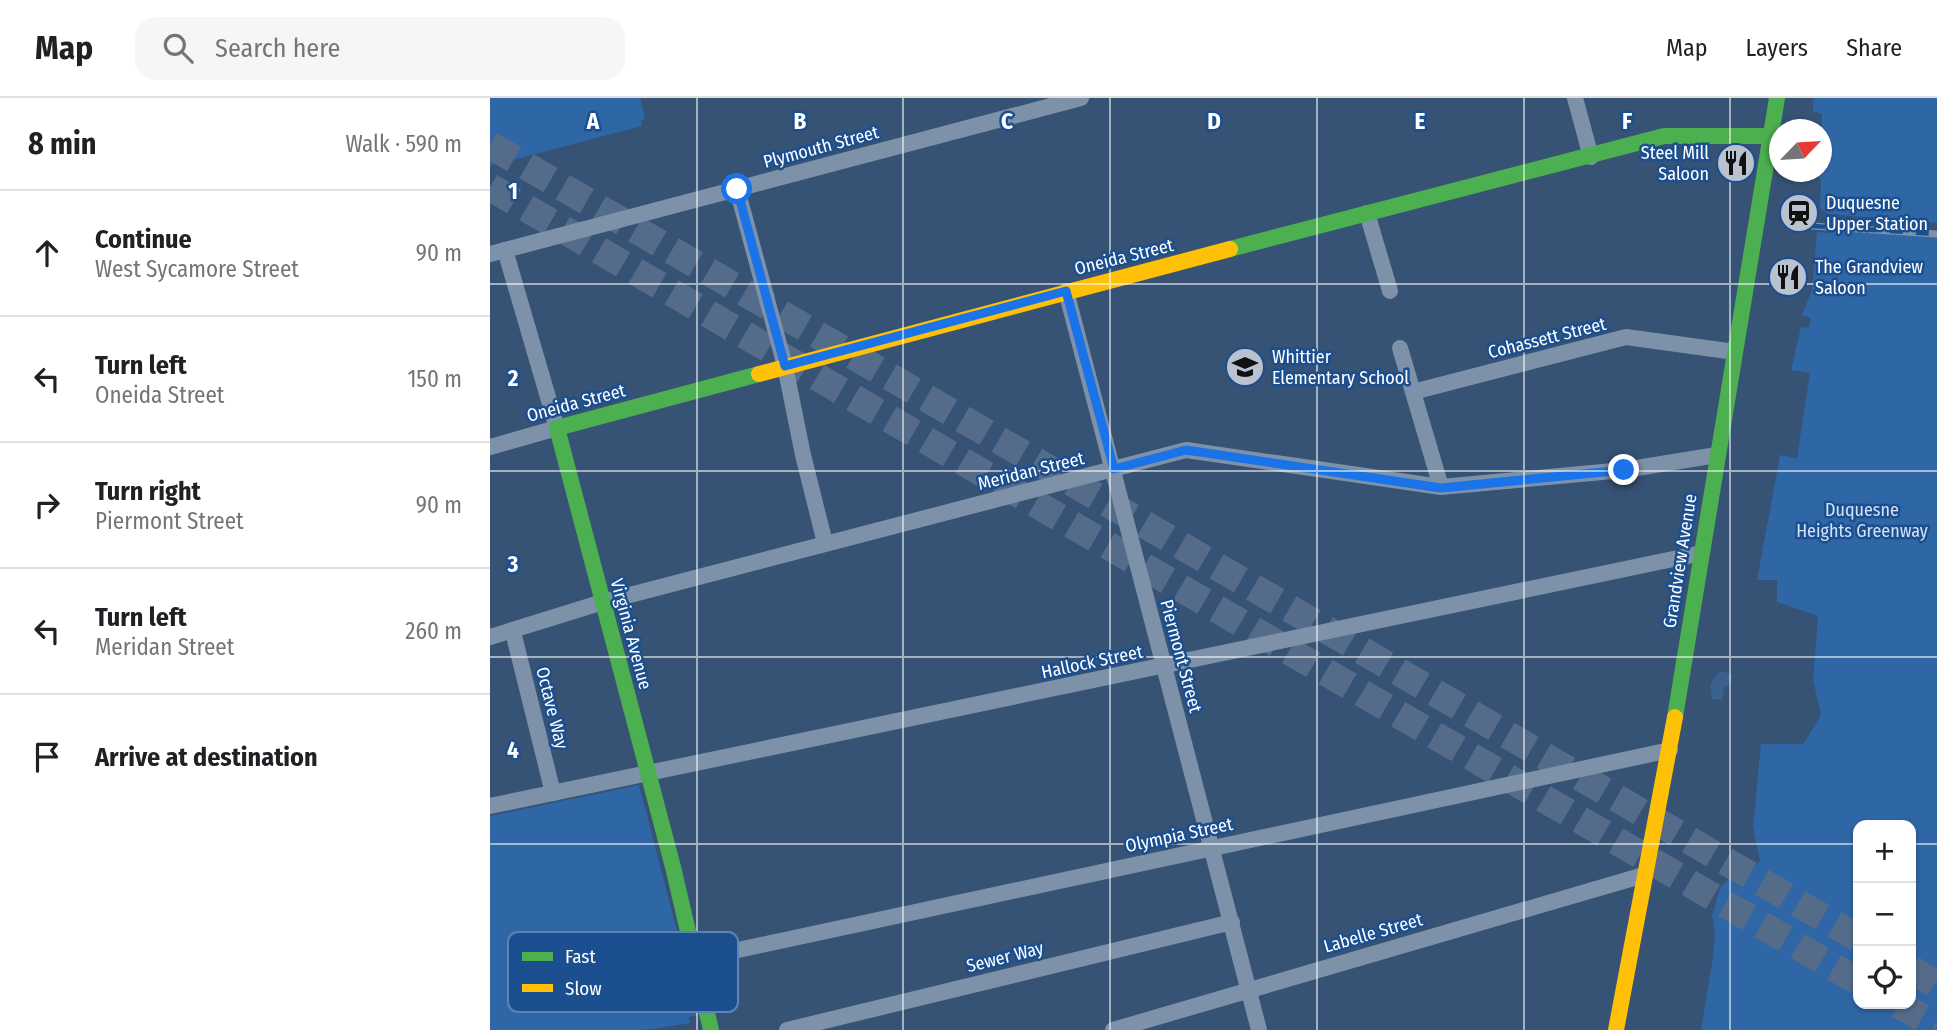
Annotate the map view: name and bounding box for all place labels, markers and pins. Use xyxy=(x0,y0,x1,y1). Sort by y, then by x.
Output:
place label: Steel Mill Saloon xyxy=(1641,142,1709,185)
restaurant icon: Steel Mill Saloon xyxy=(1715,142,1757,184)
station icon: Duquesne Upper Station xyxy=(1778,192,1820,234)
place label: Duquesne Upper Station xyxy=(1826,192,1928,235)
restaurant icon: The Grandview Saloon xyxy=(1767,256,1809,298)
place label: The Grandview Saloon xyxy=(1815,256,1923,299)
school or university icon: Whittier Elementary School xyxy=(1224,346,1266,388)
place label: Whittier Elementary School xyxy=(1272,346,1409,389)

